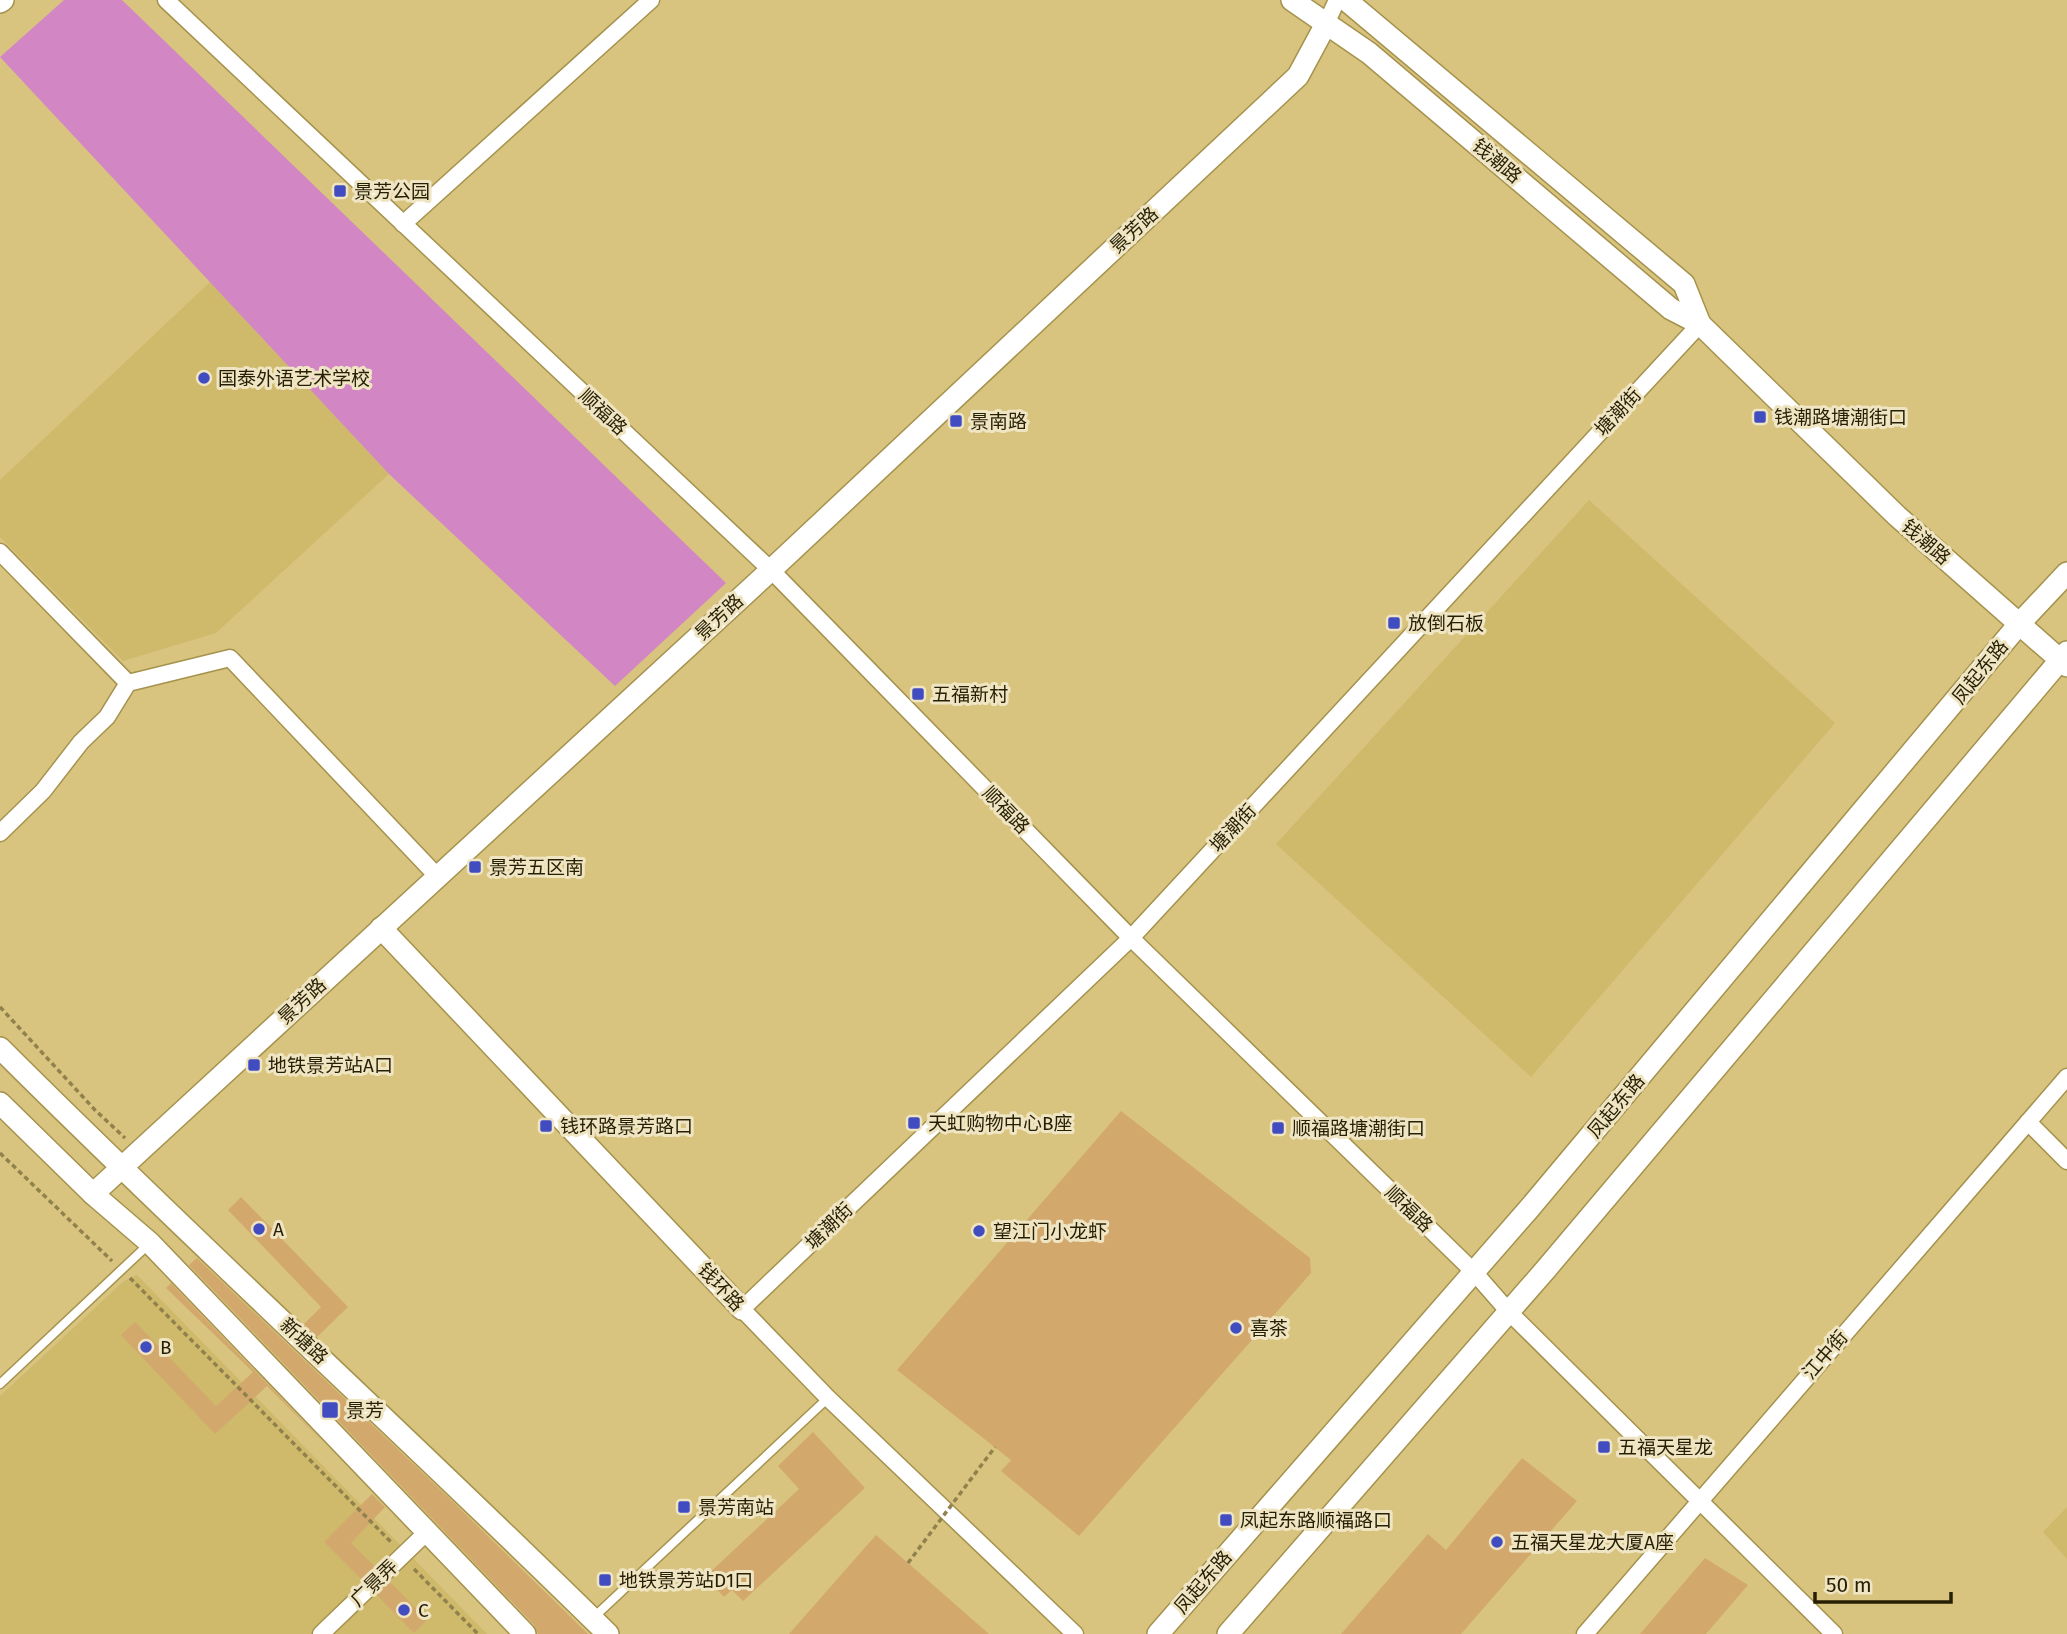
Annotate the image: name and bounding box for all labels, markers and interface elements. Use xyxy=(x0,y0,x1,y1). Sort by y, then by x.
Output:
street label: 钱潮路 xyxy=(1468,134,1526,188)
place label: 景芳公园 xyxy=(354,180,430,203)
marker: 景芳公园 xyxy=(332,183,348,199)
street label: 景芳路 xyxy=(1105,202,1163,258)
place label: 国泰外语艺术学校 xyxy=(218,367,370,390)
marker: 国泰外语艺术学校 xyxy=(196,370,212,386)
street label: 塘潮街 xyxy=(1590,383,1646,441)
street label: 顺福路 xyxy=(574,384,632,440)
place label: 钱潮路塘潮街口 xyxy=(1774,406,1907,429)
marker: 钱潮路塘潮街口 xyxy=(1752,409,1768,425)
place label: 景南路 xyxy=(970,410,1027,433)
marker: 景南路 xyxy=(948,413,964,429)
street label: 钱潮路 xyxy=(1897,515,1955,569)
street label: 景芳路 xyxy=(690,589,748,645)
place label: 放倒石板 xyxy=(1408,612,1484,635)
marker: 放倒石板 xyxy=(1386,615,1402,631)
street label: 凤起东路 xyxy=(1947,635,2013,709)
place label: 五福新村 xyxy=(932,683,1008,706)
marker: 五福新村 xyxy=(910,686,926,702)
street label: 顺福路 xyxy=(978,782,1034,838)
street label: 塘潮街 xyxy=(1205,799,1261,857)
place label: 景芳五区南 xyxy=(489,856,584,879)
marker: 景芳五区南 xyxy=(467,859,483,875)
street label: 景芳路 xyxy=(273,973,331,1029)
place label: 地铁景芳站A口 xyxy=(268,1054,393,1077)
marker: 地铁景芳站A口 xyxy=(246,1057,262,1073)
street label: 凤起东路 xyxy=(1583,1069,1649,1143)
place label: 天虹购物中心B座 xyxy=(928,1112,1073,1135)
place label: 钱环路景芳路口 xyxy=(560,1115,693,1138)
marker: 天虹购物中心B座 xyxy=(906,1115,922,1131)
place label: 顺福路塘潮街口 xyxy=(1292,1117,1425,1140)
marker: 钱环路景芳路口 xyxy=(538,1118,554,1134)
marker: 顺福路塘潮街口 xyxy=(1270,1120,1286,1136)
street label: 顺福路 xyxy=(1381,1181,1437,1237)
street label: 塘潮街 xyxy=(801,1198,857,1254)
place label: A xyxy=(273,1218,284,1241)
place label: 望江门小龙虾 xyxy=(993,1220,1107,1243)
marker: A xyxy=(251,1221,267,1237)
marker: 望江门小龙虾 xyxy=(971,1223,987,1239)
street label: 钱环路 xyxy=(693,1258,749,1316)
street label: 新塘路 xyxy=(275,1313,333,1369)
place label: 喜茶 xyxy=(1250,1317,1288,1340)
marker: 喜茶 xyxy=(1228,1320,1244,1336)
street label: 江中街 xyxy=(1798,1326,1852,1384)
place label: B xyxy=(160,1336,172,1359)
marker: B xyxy=(138,1339,154,1355)
place label: 景芳 xyxy=(346,1399,384,1422)
marker: 景芳 xyxy=(320,1400,340,1420)
place label: 五福天星龙 xyxy=(1618,1436,1713,1459)
marker: 五福天星龙 xyxy=(1596,1439,1612,1455)
place label: 景芳南站 xyxy=(698,1496,774,1519)
marker: 景芳南站 xyxy=(676,1499,692,1515)
place label: 凤起东路顺福路口 xyxy=(1240,1509,1392,1532)
marker: 凤起东路顺福路口 xyxy=(1218,1512,1234,1528)
place label: 五福天星龙大厦A座 xyxy=(1511,1531,1674,1554)
marker: 五福天星龙大厦A座 xyxy=(1489,1534,1505,1550)
street label: 凤起东路 xyxy=(1169,1546,1237,1618)
street label: 广景弄 xyxy=(346,1555,402,1611)
scale bar xyxy=(1815,1560,1952,1604)
place label: 地铁景芳站D1口 xyxy=(619,1569,753,1592)
marker: 地铁景芳站D1口 xyxy=(597,1572,613,1588)
text: 50 m xyxy=(1826,1572,1872,1598)
place label: C xyxy=(418,1599,429,1622)
marker: C xyxy=(396,1602,412,1618)

